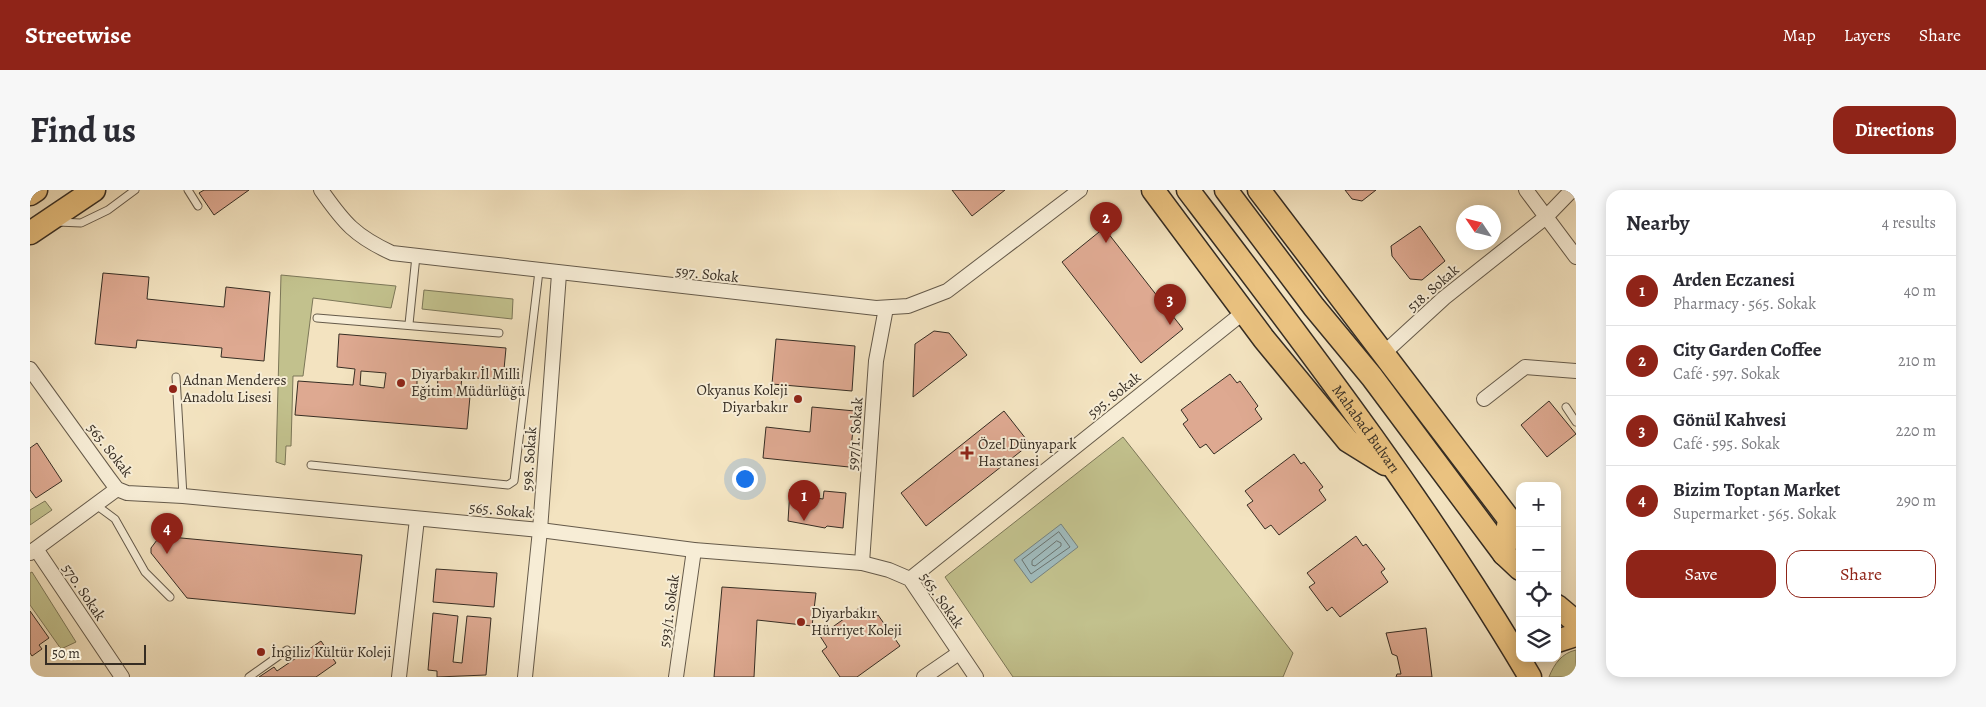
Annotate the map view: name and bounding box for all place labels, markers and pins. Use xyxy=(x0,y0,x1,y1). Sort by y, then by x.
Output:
pin: 2 xyxy=(1090,202,1122,243)
pin: 3 xyxy=(1154,284,1186,325)
place label: Diyarbakır İl Milli Eğitim Müdürlüğü xyxy=(411,364,526,401)
place label: Adnan Menderes Anadolu Lisesi xyxy=(182,370,286,407)
marker: Diyarbakır İl Milli Eğitim Müdürlüğü xyxy=(395,377,407,389)
place label: Okyanus Koleji Diyarbakır xyxy=(697,380,788,417)
marker: Adnan Menderes Anadolu Lisesi xyxy=(167,383,179,395)
marker: Okyanus Koleji Diyarbakır xyxy=(792,393,804,405)
place label: Özel Dünyapark Hastanesi xyxy=(978,434,1077,471)
marker: Özel Dünyapark Hastanesi xyxy=(960,446,974,460)
pin: 1 xyxy=(788,480,820,521)
pin: 4 xyxy=(151,513,183,554)
place label: Diyarbakır Hürriyet Koleji xyxy=(811,603,902,640)
marker: Diyarbakır Hürriyet Koleji xyxy=(795,616,807,628)
place label: İngiliz Kültür Koleji xyxy=(271,642,391,662)
marker: İngiliz Kültür Koleji xyxy=(255,646,267,658)

